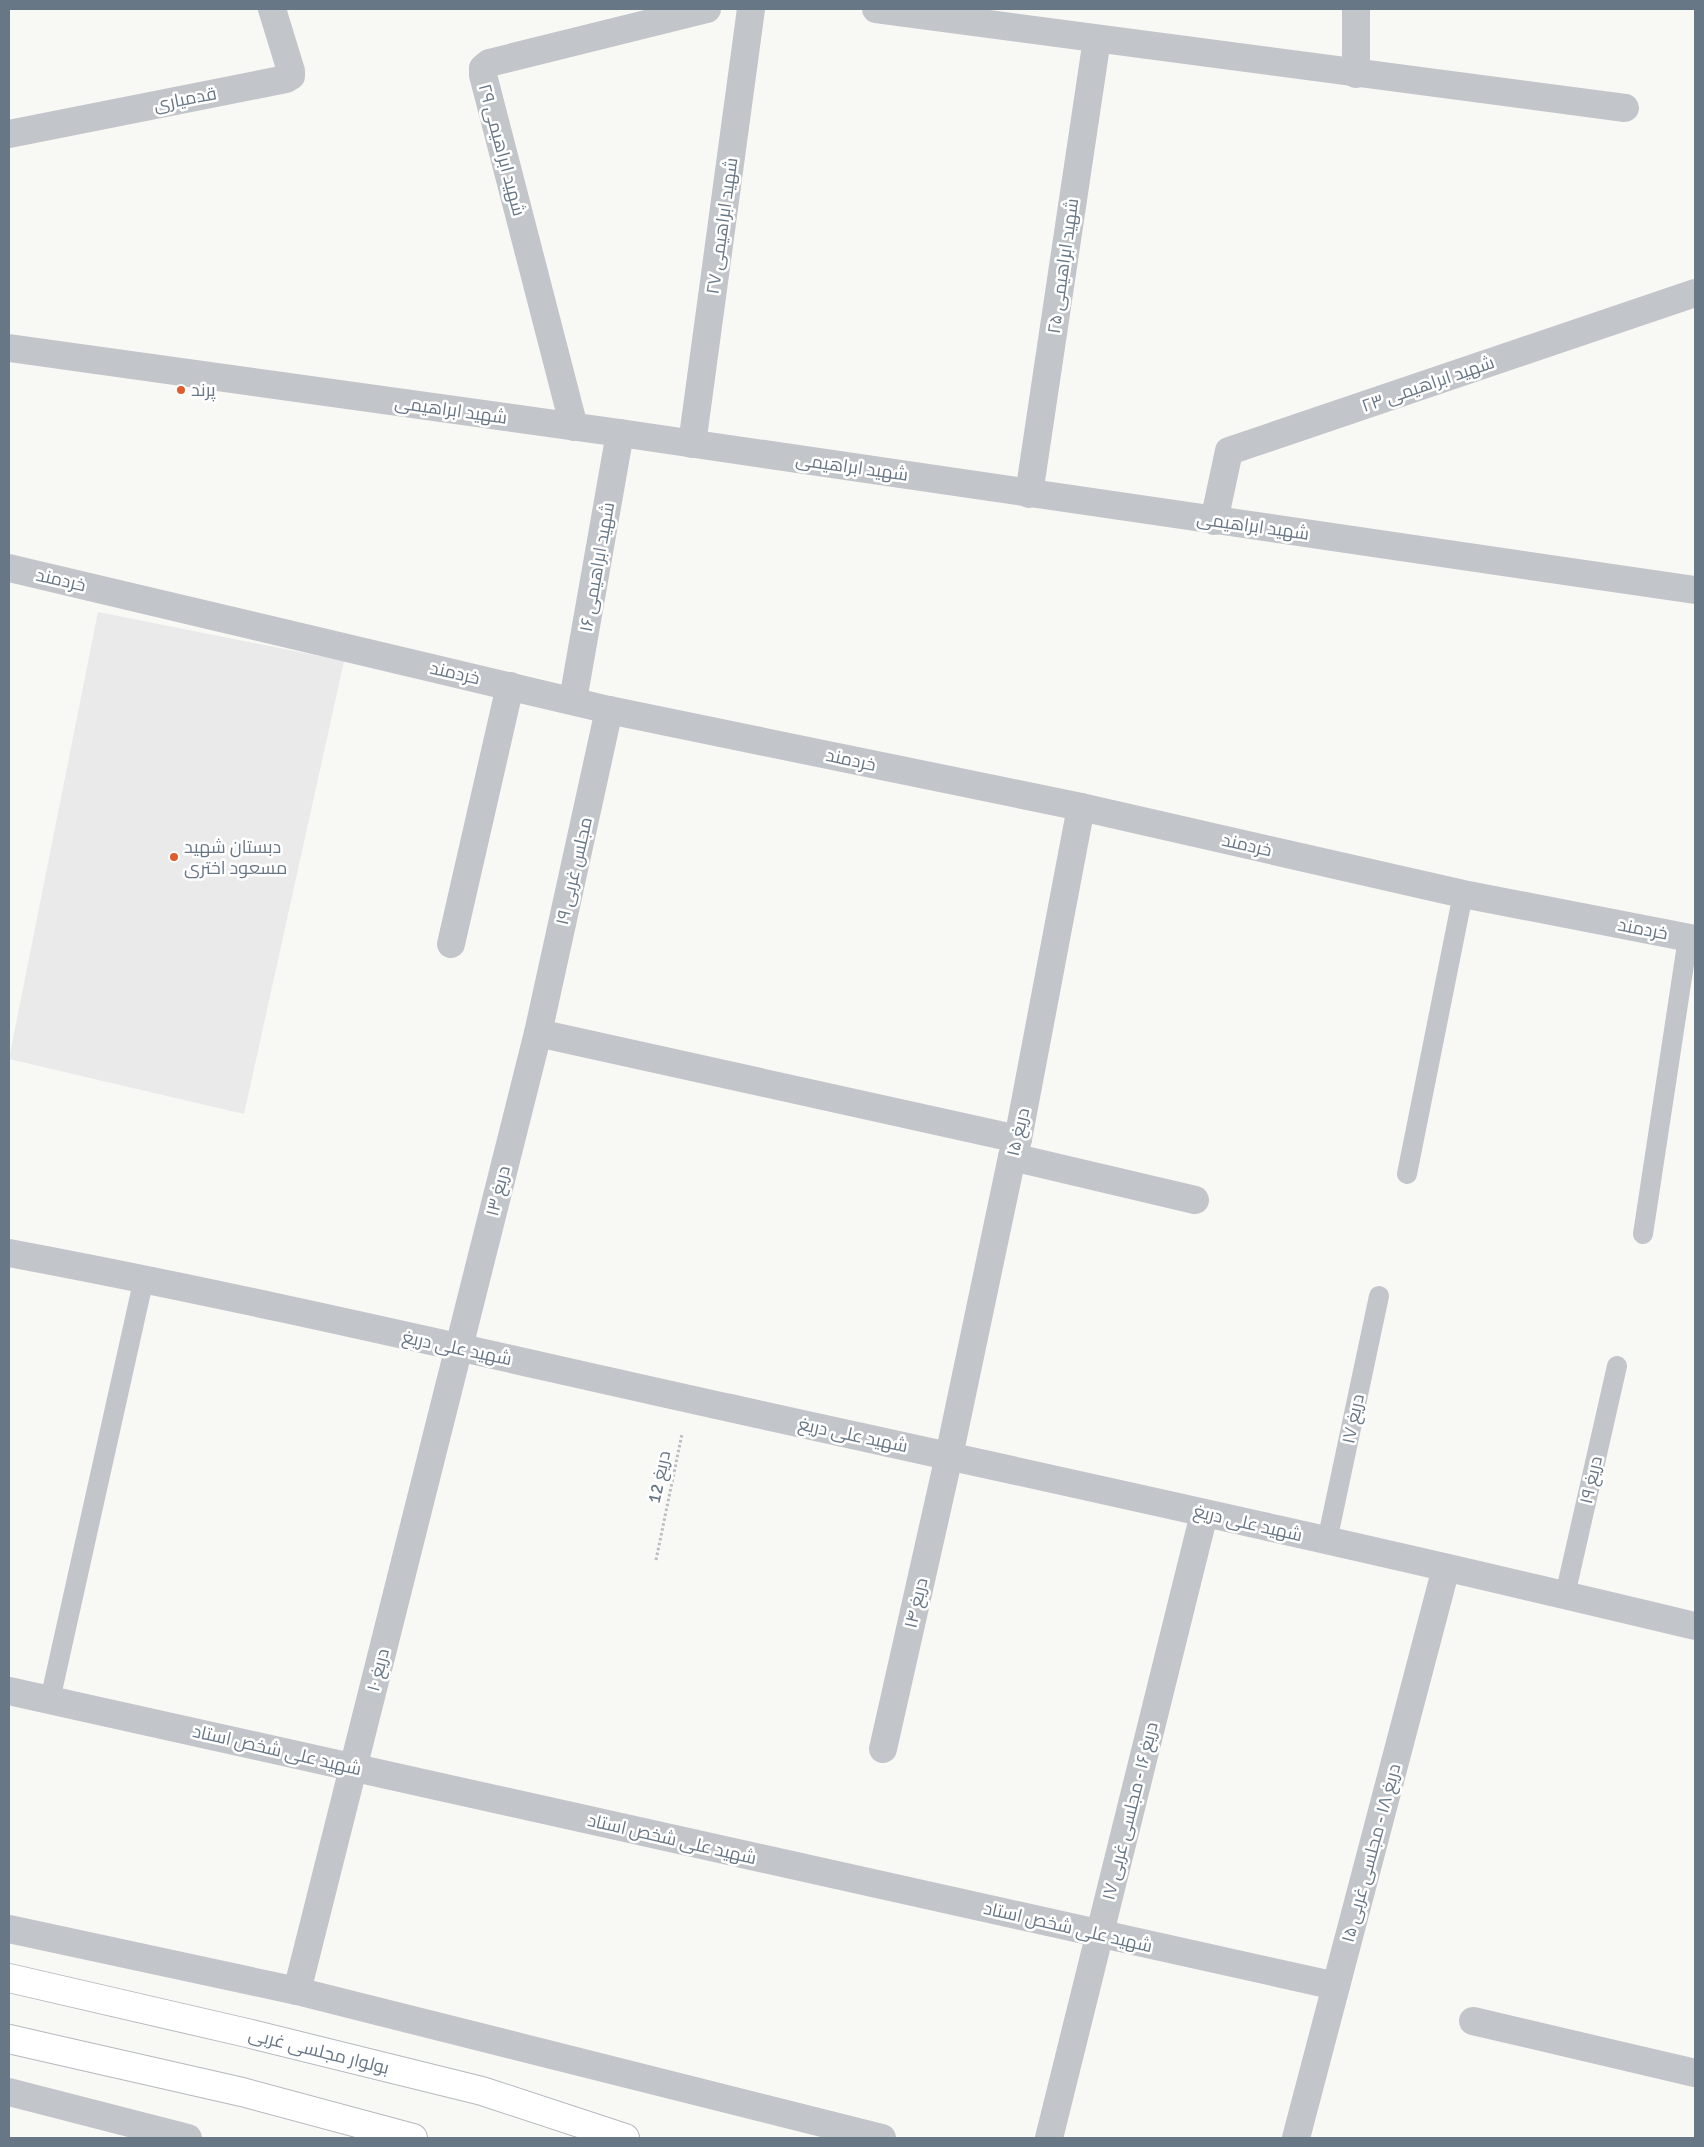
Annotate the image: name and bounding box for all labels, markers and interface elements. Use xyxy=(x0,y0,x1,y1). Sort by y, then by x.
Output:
street label: شهید ابراهیمی ۲۹ xyxy=(474,81,530,219)
street label: قدمیاری xyxy=(152,82,218,116)
street label: شهید ابراهیمی ۲۷ xyxy=(702,156,742,296)
street label: شهید ابراهیمی ۲۵ xyxy=(1043,197,1083,335)
street label: شهید ابراهیمی ۲۳ xyxy=(1359,351,1497,417)
place label: پرند xyxy=(191,379,216,402)
marker: پرند xyxy=(175,384,187,396)
street label: شهید ابراهیمی xyxy=(393,391,509,429)
street label: شهید ابراهیمی xyxy=(794,448,910,486)
street label: شهید ابراهیمی ۱۶ xyxy=(575,500,619,634)
street label: شهید ابراهیمی xyxy=(1195,507,1311,545)
street label: خردمند xyxy=(34,564,88,596)
street label: خردمند xyxy=(428,657,482,689)
street label: خردمند xyxy=(824,744,878,776)
street label: مجلس غربی ۱۹ xyxy=(551,815,597,927)
street label: خردمند xyxy=(1220,829,1274,861)
place label: دبستان شهید مسعود اختری xyxy=(184,836,287,879)
marker: دبستان شهید مسعود اختری xyxy=(168,851,180,863)
street label: خردمند xyxy=(1616,913,1670,945)
street label: دریغ ۱۵ xyxy=(1002,1106,1035,1159)
street label: دریغ ۱۳ xyxy=(481,1163,516,1219)
street label: شهید علی دریغ xyxy=(400,1326,514,1371)
street label: دریغ ۱۷ xyxy=(1337,1392,1370,1446)
street label: شهید علی دریغ xyxy=(796,1413,910,1458)
street label: دریغ 12 xyxy=(643,1449,676,1505)
street label: دریغ ۱۹ xyxy=(1575,1454,1608,1506)
street label: شهید علی دریغ xyxy=(1191,1500,1305,1547)
street label: دریغ ۱۴ xyxy=(900,1576,933,1631)
street label: دریغ ۱۰ xyxy=(362,1646,395,1694)
street label: شهید علی شخص استاد xyxy=(191,1720,363,1780)
street label: دریغ ۱۶ - مجلسی غربی ۱۷ xyxy=(1097,1720,1164,1903)
street label: دریغ ۱۸ - مجلسی غربی ۱۵ xyxy=(1337,1761,1406,1945)
street label: شهید علی شخص استاد xyxy=(586,1809,758,1869)
street label: شهید علی شخص استاد xyxy=(982,1897,1154,1957)
street label: بولوار مجلسی غربی xyxy=(246,2023,392,2079)

